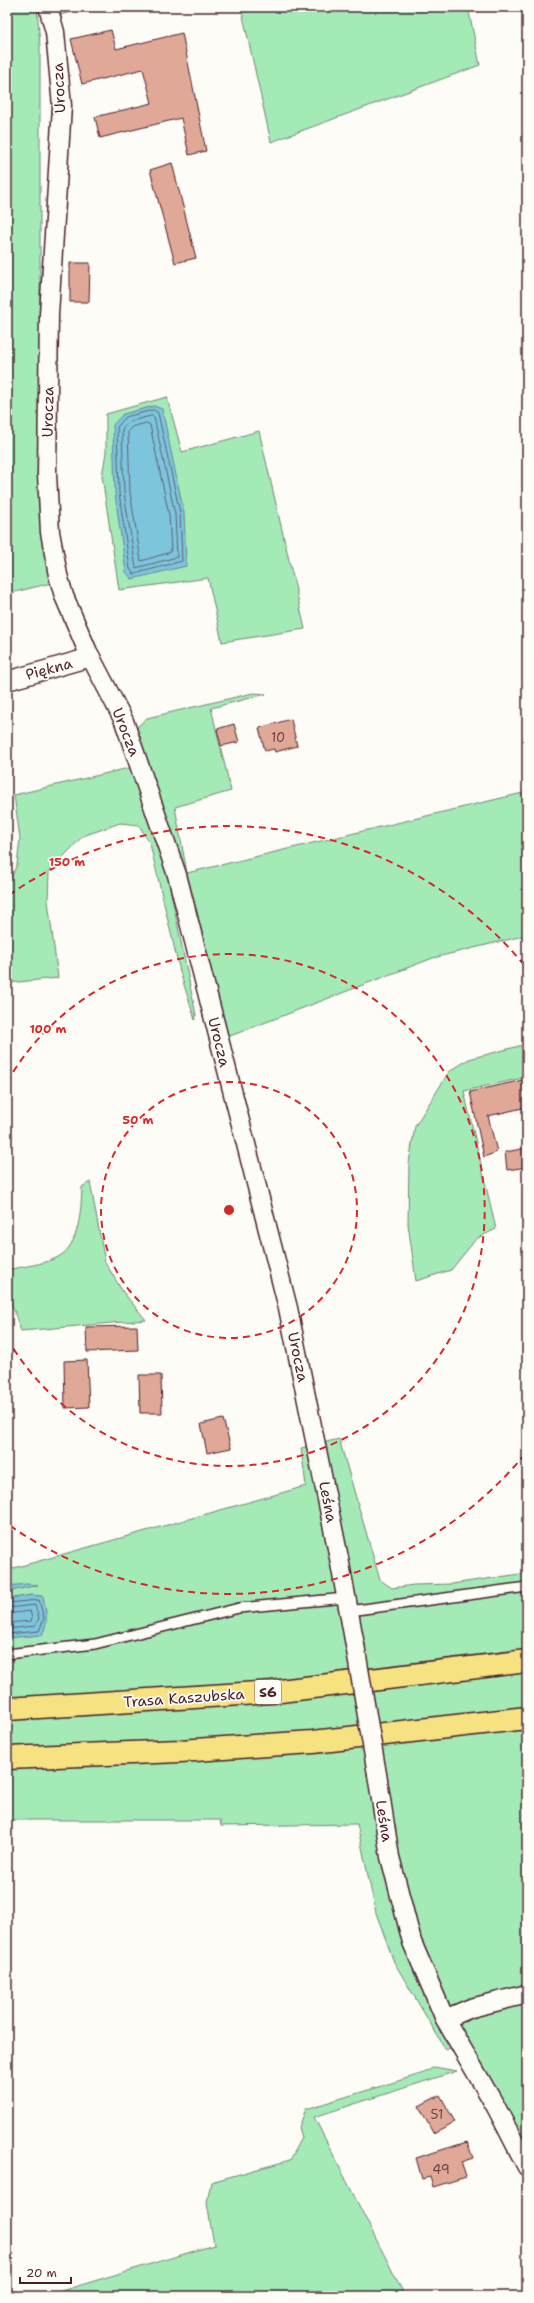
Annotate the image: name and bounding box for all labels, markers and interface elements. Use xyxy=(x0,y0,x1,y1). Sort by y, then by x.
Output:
street label: Urocza xyxy=(48,62,70,114)
street label: Urocza xyxy=(38,386,58,437)
street label: Piękna xyxy=(23,653,75,685)
street label: Urocza xyxy=(107,705,145,760)
house number: 10 xyxy=(271,729,285,746)
text: 150 m xyxy=(49,854,85,870)
street label: Urocza xyxy=(203,1015,235,1070)
text: 100 m xyxy=(30,1021,67,1037)
text: 50 m xyxy=(123,1112,154,1128)
centre of rings xyxy=(222,1203,236,1217)
street label: Urocza xyxy=(283,1330,313,1384)
street label: Leśna xyxy=(314,1480,342,1525)
road number: S6 xyxy=(255,1680,281,1704)
street label: Trasa Kaszubska xyxy=(123,1684,246,1712)
street label: Leśna xyxy=(371,1799,397,1844)
house number: 51 xyxy=(431,2106,443,2123)
house number: 49 xyxy=(432,2161,450,2178)
scale bar xyxy=(20,2259,71,2285)
text: 20 m xyxy=(26,2265,57,2281)

